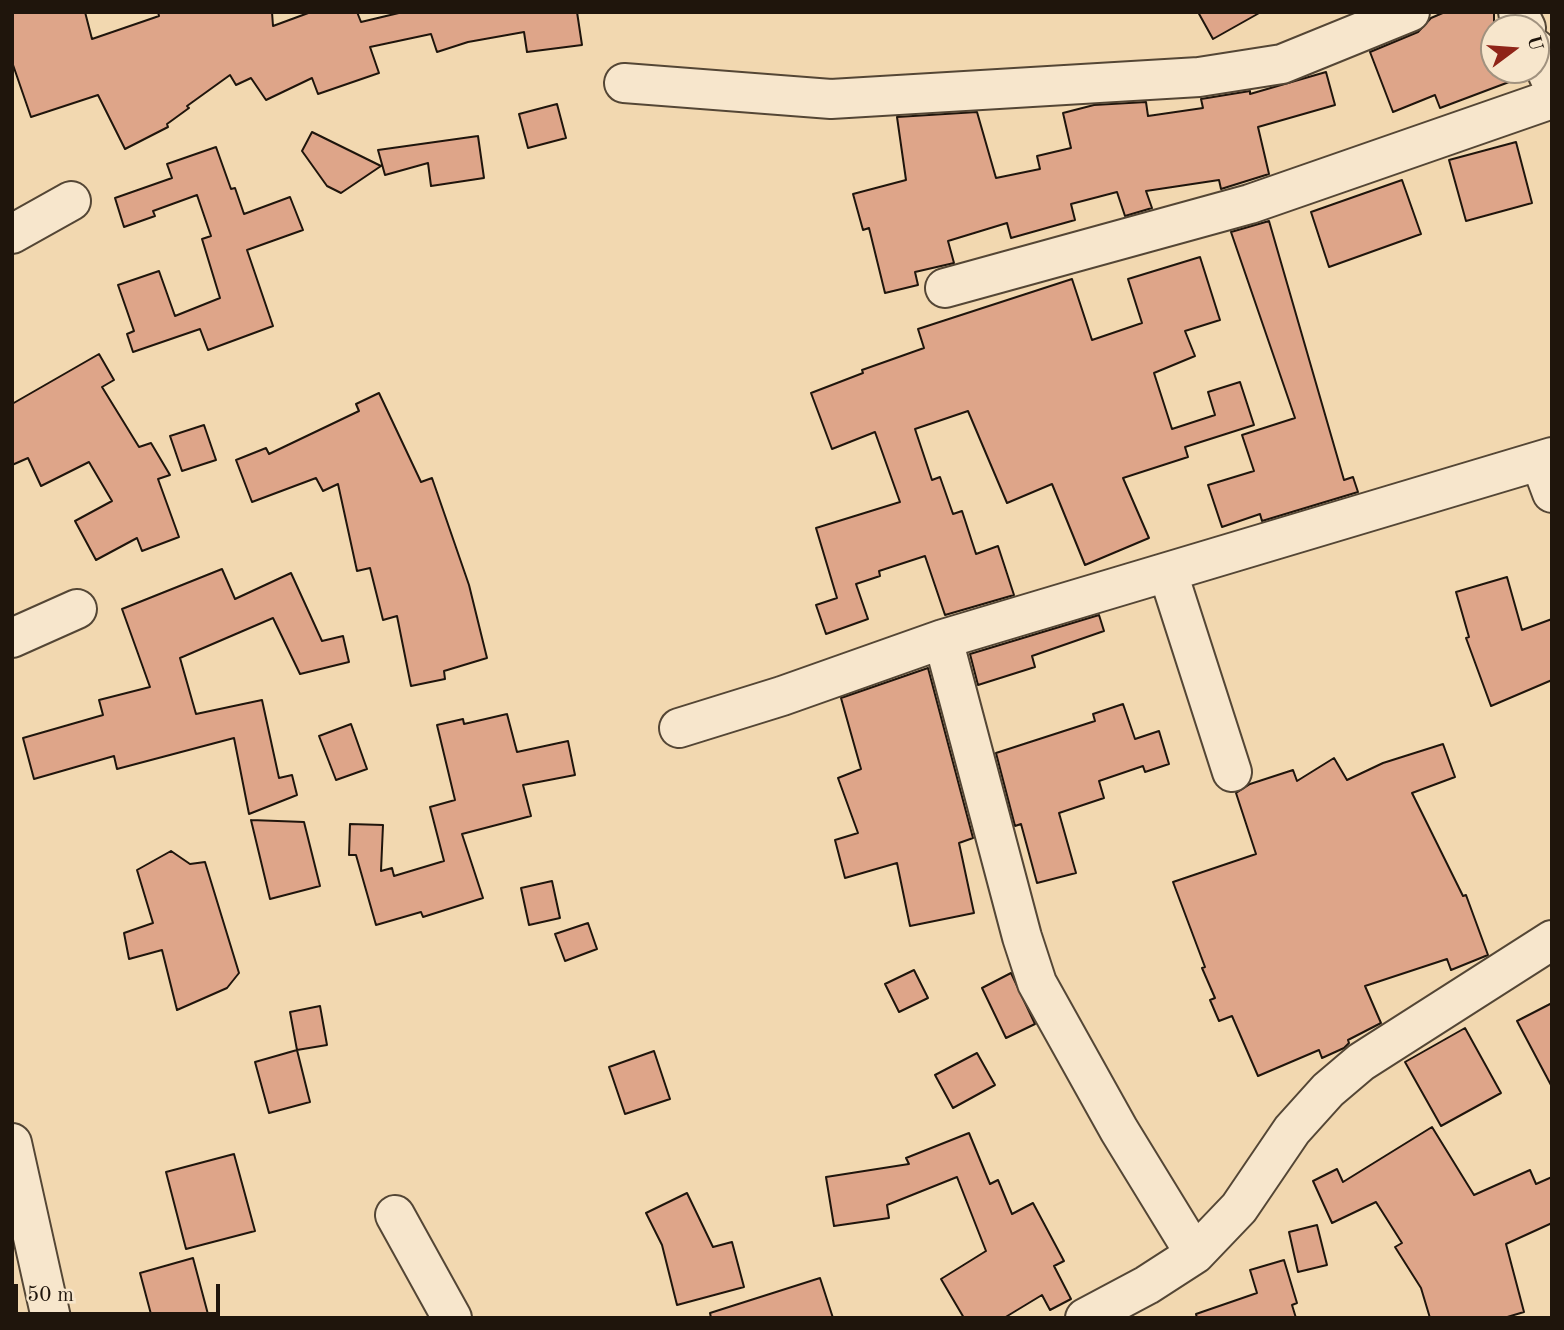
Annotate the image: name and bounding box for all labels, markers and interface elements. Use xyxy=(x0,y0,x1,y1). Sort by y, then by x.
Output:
north arrow xyxy=(1480,14,1550,84)
text: U xyxy=(1523,34,1545,53)
scale bar xyxy=(18,1270,224,1314)
text: 50 m xyxy=(27,1285,74,1306)

